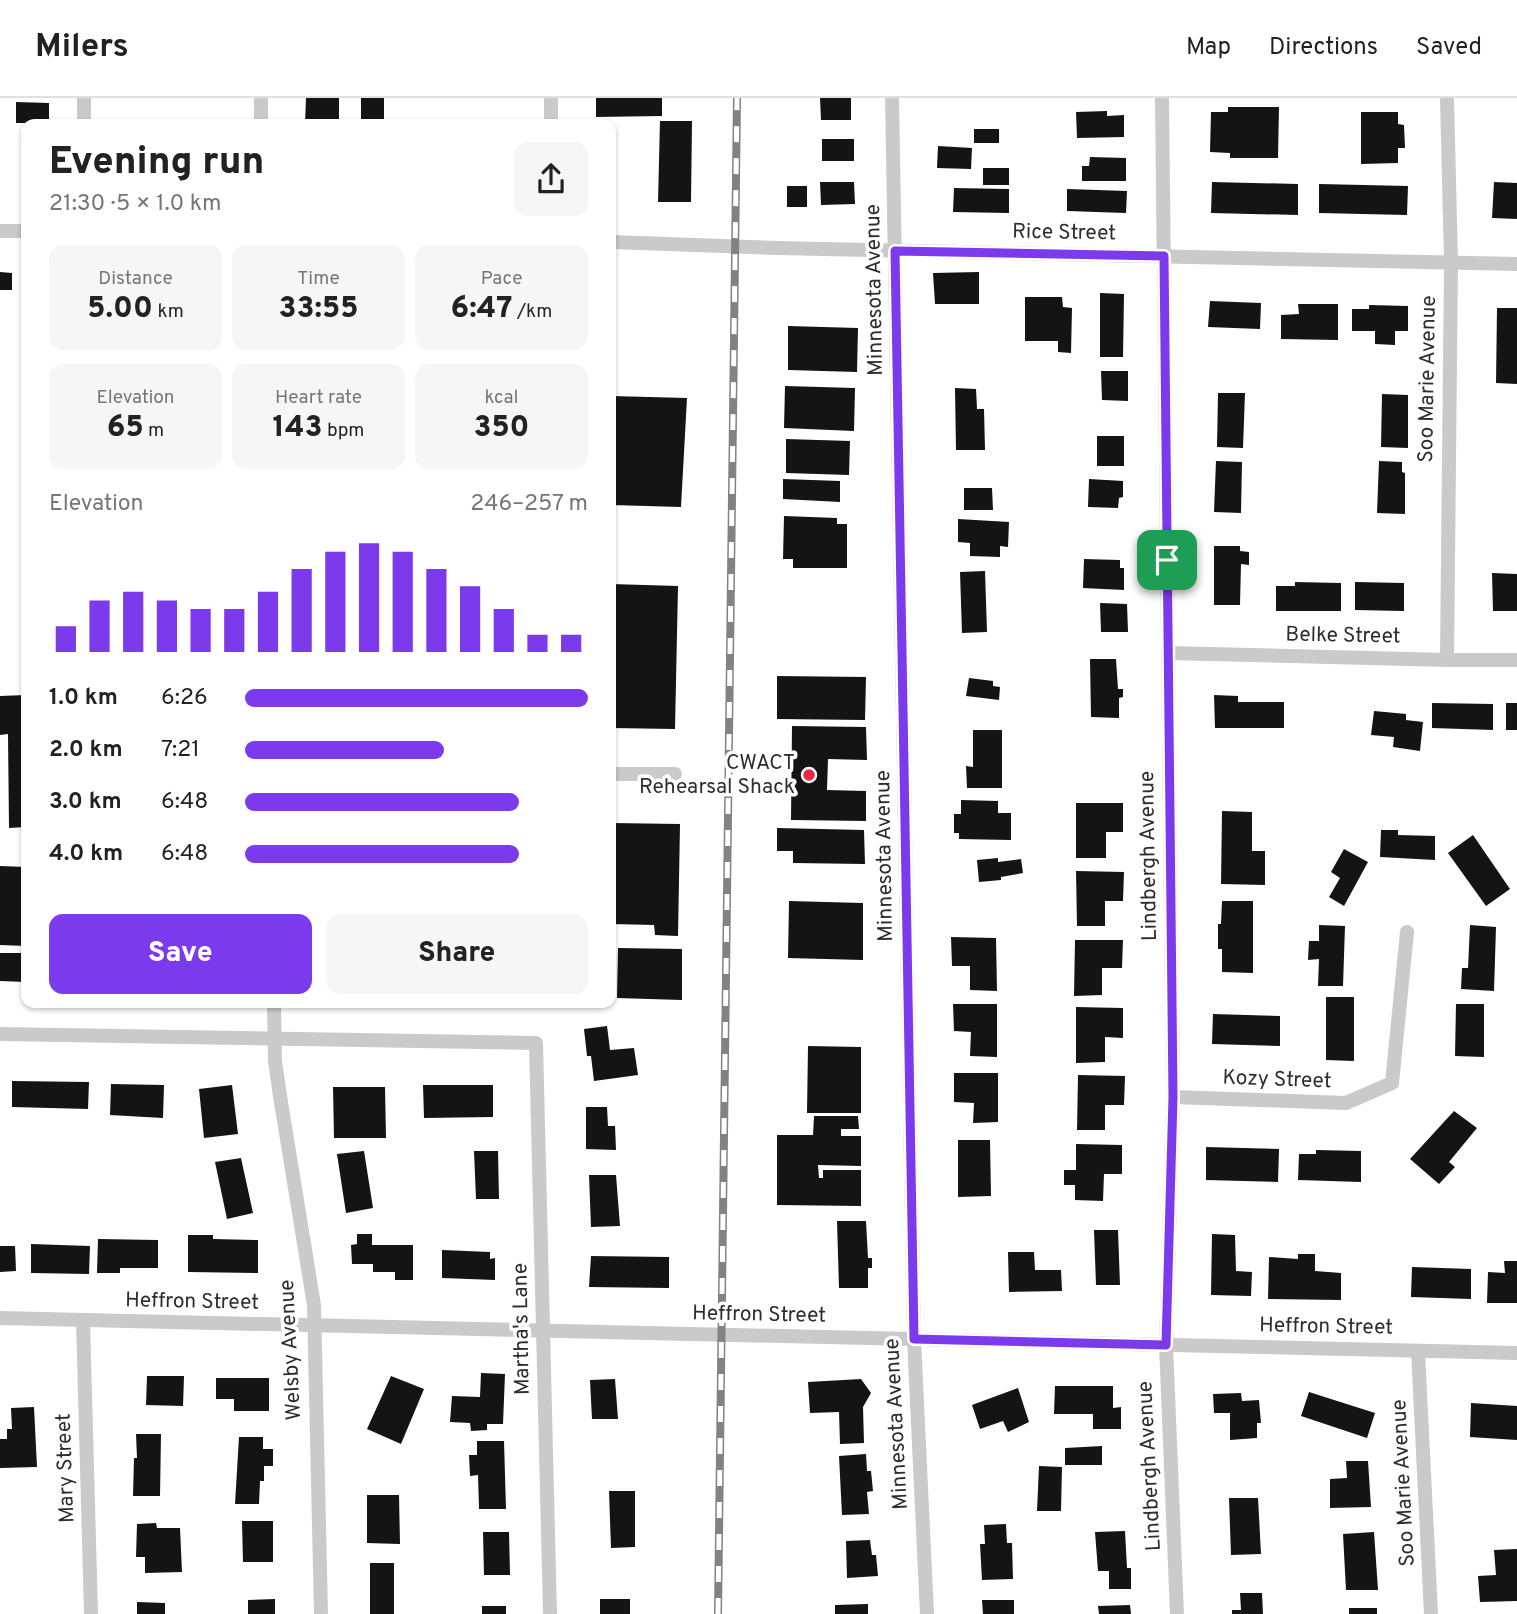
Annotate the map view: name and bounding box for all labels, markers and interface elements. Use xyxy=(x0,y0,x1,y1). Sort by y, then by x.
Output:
text: Milers xyxy=(35,27,129,69)
text: Map xyxy=(1186,33,1231,63)
text: Directions xyxy=(1269,33,1378,63)
text: Saved xyxy=(1416,33,1482,63)
text: Evening run xyxy=(49,139,264,188)
button: share xyxy=(514,142,588,216)
text: 21:30 · 5 × 1.0 km xyxy=(49,190,222,219)
street label: Minnesota Avenue xyxy=(860,204,890,376)
street label: Rice Street xyxy=(1012,219,1116,247)
text: Distance xyxy=(98,267,173,291)
text: Time xyxy=(297,267,340,291)
text: Pace xyxy=(481,267,522,291)
text: 5.00 xyxy=(87,291,153,328)
text: 33:55 xyxy=(279,291,358,328)
text: 6:47 xyxy=(451,291,513,328)
street label: Soo Marie Avenue xyxy=(1413,295,1443,463)
text: km xyxy=(153,300,184,324)
text: /km xyxy=(513,300,552,324)
text: Elevation xyxy=(96,386,175,410)
text: Heart rate xyxy=(275,386,362,410)
text: kcal xyxy=(485,386,518,410)
text: 65 xyxy=(107,410,144,447)
text: 143 xyxy=(273,410,323,447)
text: 350 xyxy=(473,410,530,447)
text: m xyxy=(144,419,164,443)
text: bpm xyxy=(323,419,364,443)
text: Elevation xyxy=(49,490,144,519)
text: 246–257 m xyxy=(470,490,588,519)
pin xyxy=(1137,530,1197,590)
icon: arrive xyxy=(1148,541,1186,579)
street label: Belke Street xyxy=(1285,621,1401,651)
text: 1.0 km xyxy=(49,684,118,713)
text: 6:26 xyxy=(161,684,208,713)
text: 2.0 km xyxy=(49,736,123,765)
text: 7:21 xyxy=(161,736,200,765)
place label: CWACT Rehearsal Shack xyxy=(639,750,795,801)
marker: CWACT Rehearsal Shack xyxy=(801,767,817,783)
street label: Minnesota Avenue xyxy=(870,770,900,942)
street label: Lindbergh Avenue xyxy=(1134,771,1164,941)
text: 3.0 km xyxy=(49,788,122,817)
text: 6:48 xyxy=(161,788,208,817)
text: 4.0 km xyxy=(49,840,123,869)
text: 6:48 xyxy=(161,840,208,869)
button: Save xyxy=(49,914,312,994)
button: Share xyxy=(326,914,588,994)
street label: Kozy Street xyxy=(1222,1065,1332,1095)
street label: Martha's Lane xyxy=(507,1263,537,1395)
street label: Welsby Avenue xyxy=(274,1279,308,1421)
street label: Heffron Street xyxy=(125,1287,259,1317)
street label: Heffron Street xyxy=(692,1300,826,1330)
street label: Heffron Street xyxy=(1259,1312,1393,1342)
street label: Minnesota Avenue xyxy=(879,1338,915,1510)
street label: Lindbergh Avenue xyxy=(1132,1380,1168,1552)
street label: Soo Marie Avenue xyxy=(1386,1399,1422,1567)
street label: Mary Street xyxy=(51,1413,81,1523)

